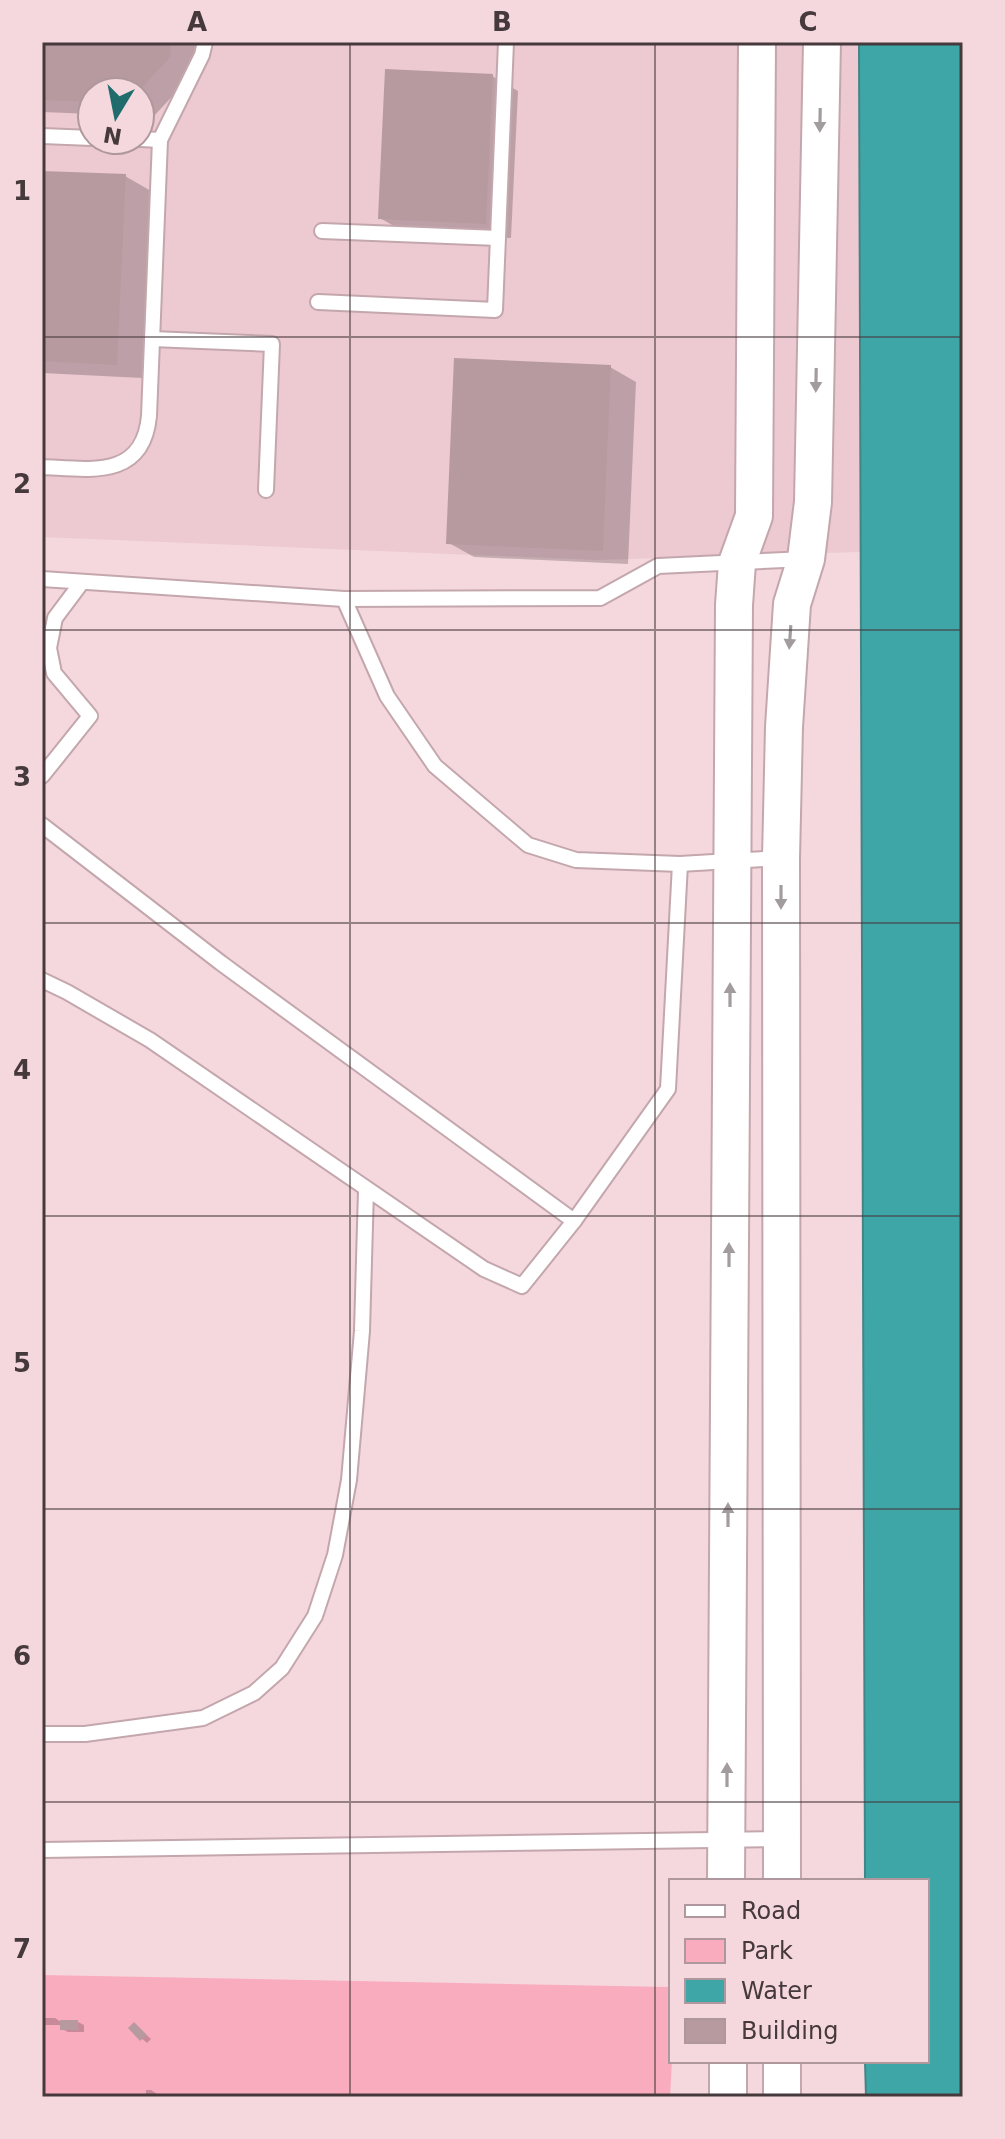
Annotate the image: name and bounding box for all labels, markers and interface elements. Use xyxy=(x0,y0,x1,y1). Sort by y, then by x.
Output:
text: A xyxy=(187,7,207,37)
text: B xyxy=(492,7,512,37)
text: C xyxy=(798,7,818,37)
north arrow xyxy=(76,76,156,156)
one-way arrow xyxy=(814,108,827,133)
text: N xyxy=(101,121,124,149)
text: 1 xyxy=(13,176,31,206)
one-way arrow xyxy=(809,368,822,393)
text: 2 xyxy=(13,469,31,499)
one-way arrow xyxy=(783,625,796,650)
text: 3 xyxy=(13,762,31,792)
one-way arrow xyxy=(775,885,787,910)
one-way arrow xyxy=(724,982,737,1007)
text: 4 xyxy=(13,1055,31,1085)
one-way arrow xyxy=(723,1242,735,1267)
text: 5 xyxy=(13,1348,31,1378)
one-way arrow xyxy=(722,1502,734,1527)
text: 6 xyxy=(13,1641,31,1671)
one-way arrow xyxy=(720,1762,733,1787)
legend xyxy=(669,1879,929,2063)
text: Road xyxy=(741,1897,801,1925)
text: 7 xyxy=(13,1934,31,1964)
text: Park xyxy=(741,1937,793,1965)
text: Water xyxy=(741,1977,812,2005)
text: Building xyxy=(741,2017,838,2045)

